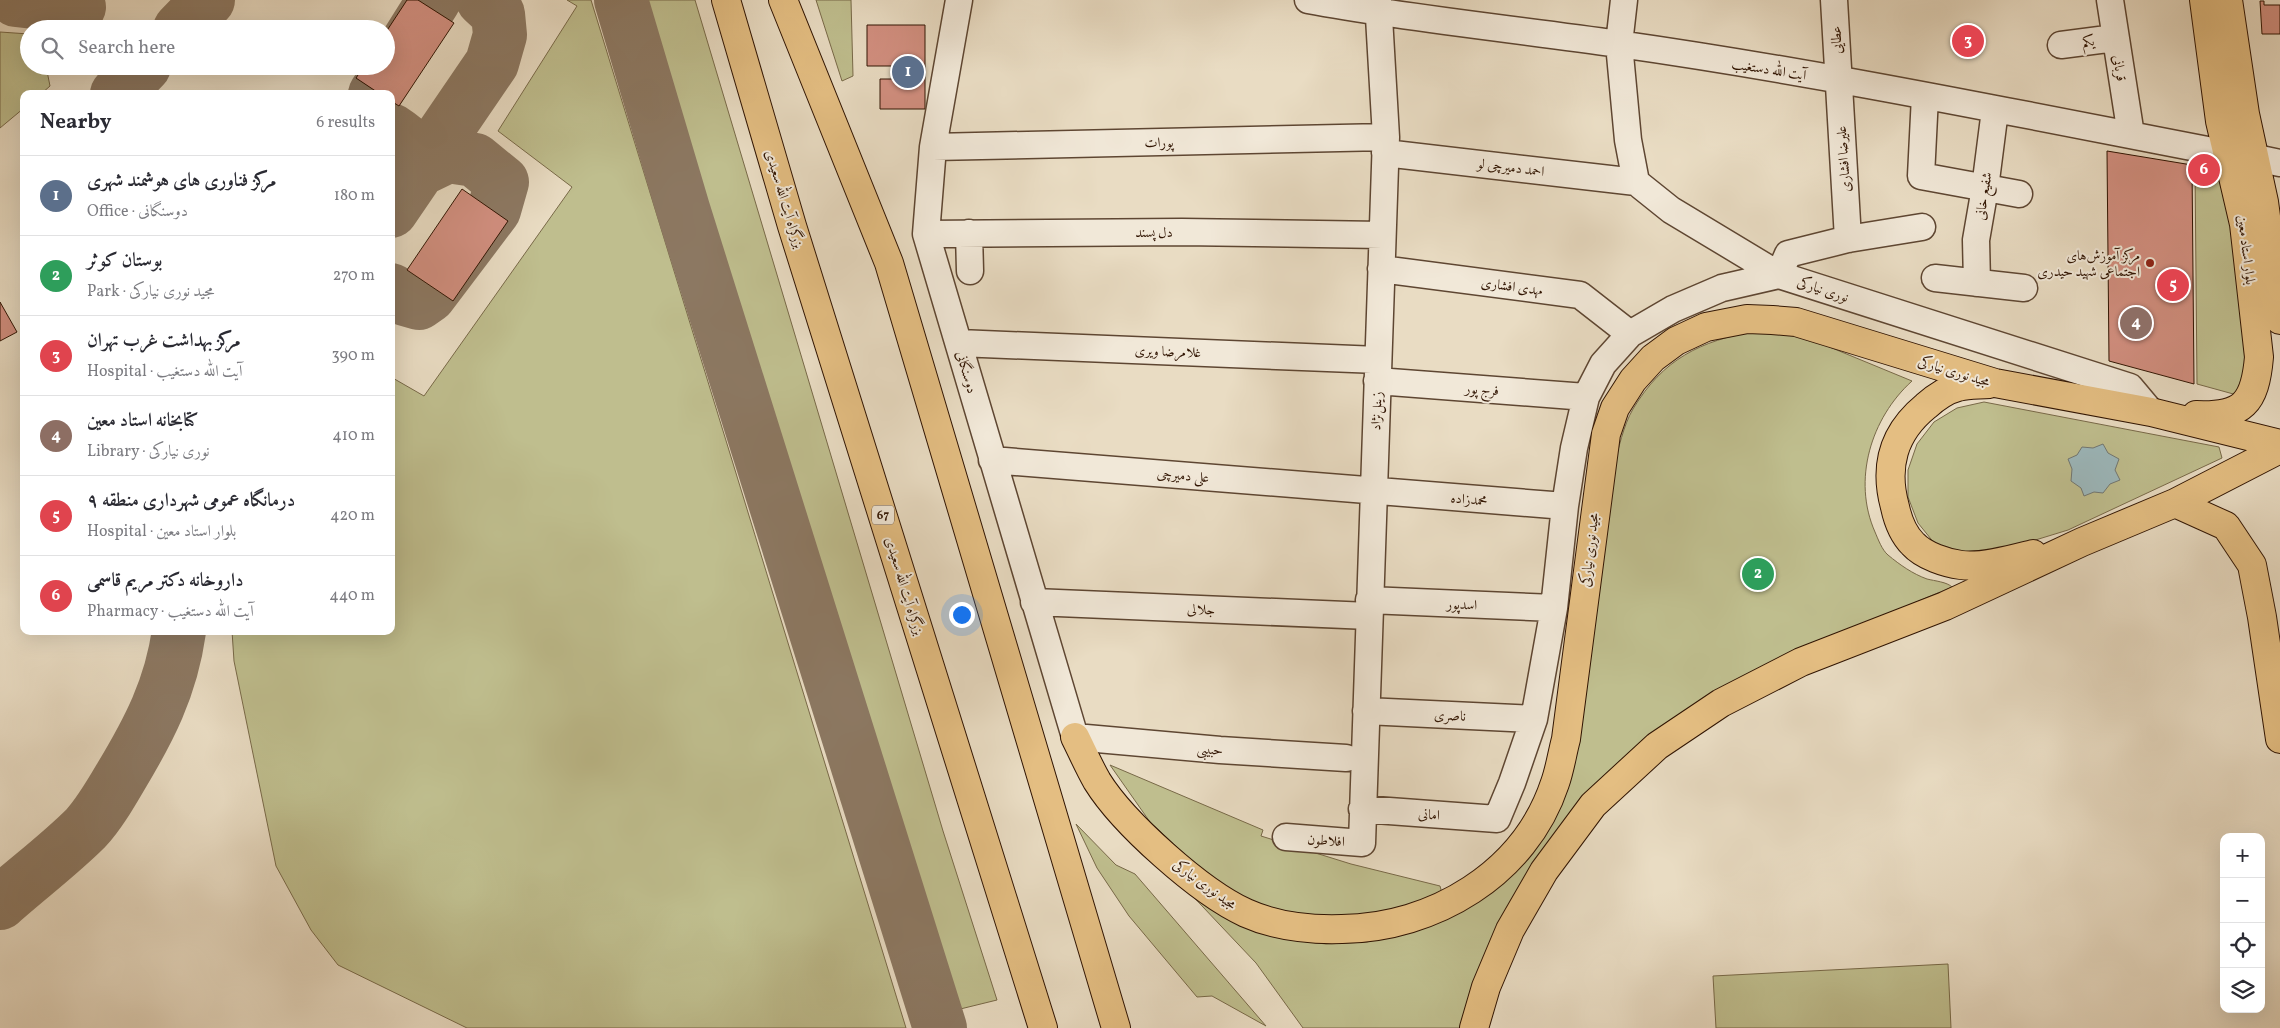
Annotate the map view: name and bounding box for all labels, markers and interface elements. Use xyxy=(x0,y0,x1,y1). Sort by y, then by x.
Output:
search box xyxy=(20,20,395,75)
pin: 3 xyxy=(1952,22,1984,60)
street label: عطایی xyxy=(1828,26,1847,54)
street label: یکم xyxy=(2081,32,2097,56)
icon: search xyxy=(38,34,66,62)
text: Search here xyxy=(78,35,175,61)
street label: آیت الله دستغیب xyxy=(1730,52,1810,86)
pin: 1 xyxy=(892,53,924,91)
street label: قربانی xyxy=(2107,54,2130,83)
text: Nearby xyxy=(40,108,111,137)
text: 6 results xyxy=(316,112,375,134)
street label: علیرضا افشاری xyxy=(1833,125,1856,193)
street label: پورات xyxy=(1144,134,1175,153)
street label: بزرگراه آیت الله سعیدی xyxy=(760,147,811,251)
pin: 6 xyxy=(2188,151,2220,189)
street label: احمد دمیرچی لو xyxy=(1474,155,1545,182)
text: مرکز فناوری های هوشمند شهری xyxy=(87,168,276,194)
street label: شفیع خانی xyxy=(1971,171,2001,222)
text: 1 xyxy=(53,185,59,207)
text: 180 m xyxy=(334,185,375,207)
text: Office · دوسنگانی xyxy=(87,201,188,223)
street label: بلوار استاد معین xyxy=(2232,214,2259,286)
street label: دل پسند xyxy=(1135,224,1173,243)
place label: مرکز آموزش‌های اجتماعی شهید حیدری xyxy=(2037,247,2140,282)
text: بوستان کوثر xyxy=(87,248,162,274)
marker: مرکز آموزش‌های اجتماعی شهید حیدری xyxy=(2144,257,2156,269)
text: 2 xyxy=(52,265,60,287)
text: 270 m xyxy=(333,265,375,287)
pin: 5 xyxy=(2157,266,2189,304)
street label: نوری نیارکی xyxy=(1794,272,1851,308)
street label: مهدی افشاری xyxy=(1480,274,1544,301)
text: Park · مجید نوری نیارکی xyxy=(87,281,214,303)
pin: 4 xyxy=(2120,304,2152,342)
text: مرکز بهداشت غرب تهران xyxy=(87,328,241,354)
street label: غلامرضا ویری xyxy=(1134,342,1202,363)
text: 3 xyxy=(52,345,60,367)
text: 390 m xyxy=(332,345,375,367)
street label: دوسنگانی xyxy=(950,349,982,396)
street label: مجید نوری نیارکی xyxy=(1915,351,1993,393)
text: Hospital · آیت الله دستغیب xyxy=(87,361,243,383)
street label: فرج پور xyxy=(1462,380,1500,403)
street label: زینل‌نژاد xyxy=(1367,391,1388,431)
text: کتابخانه استاد معین xyxy=(87,408,198,434)
text: 4 xyxy=(51,425,61,447)
text: 410 m xyxy=(332,425,375,447)
text: Library · نوری نیارکی xyxy=(87,441,209,463)
street label: علی دمیرچی xyxy=(1156,465,1210,488)
text: درمانگاه عمومی شهرداری منطقه ۹ xyxy=(87,488,295,514)
street label: محمدزاده xyxy=(1450,489,1488,512)
text: 5 xyxy=(52,505,60,527)
text: 420 m xyxy=(330,505,375,527)
road number: 67 xyxy=(872,506,894,524)
street label: مجید نوری نیارکی xyxy=(1576,511,1605,588)
text: Hospital · بلوار استاد معین xyxy=(87,521,236,543)
street label: بزرگراه آیت الله سعیدی xyxy=(880,534,931,638)
pin: 2 xyxy=(1742,555,1774,593)
text: داروخانه دکتر مریم قاسمی xyxy=(87,568,244,594)
text: 6 xyxy=(52,585,60,607)
text: 440 m xyxy=(329,585,375,607)
street label: اسدپور xyxy=(1444,595,1478,616)
text: Pharmacy · آیت الله دستغیب xyxy=(87,601,254,623)
street label: جلالی xyxy=(1187,601,1215,620)
your location xyxy=(949,602,975,628)
street label: ناصری xyxy=(1434,706,1467,727)
street label: حبیبی xyxy=(1196,740,1224,762)
street label: امانی xyxy=(1417,805,1441,826)
street label: افلاطون xyxy=(1306,831,1345,852)
map controls xyxy=(2220,833,2265,1013)
button: + xyxy=(2220,833,2265,878)
street label: مجید نوری نیارکی xyxy=(1168,855,1241,915)
button: − xyxy=(2220,878,2265,923)
button: locate xyxy=(2220,923,2265,968)
button: layers xyxy=(2220,968,2265,1013)

